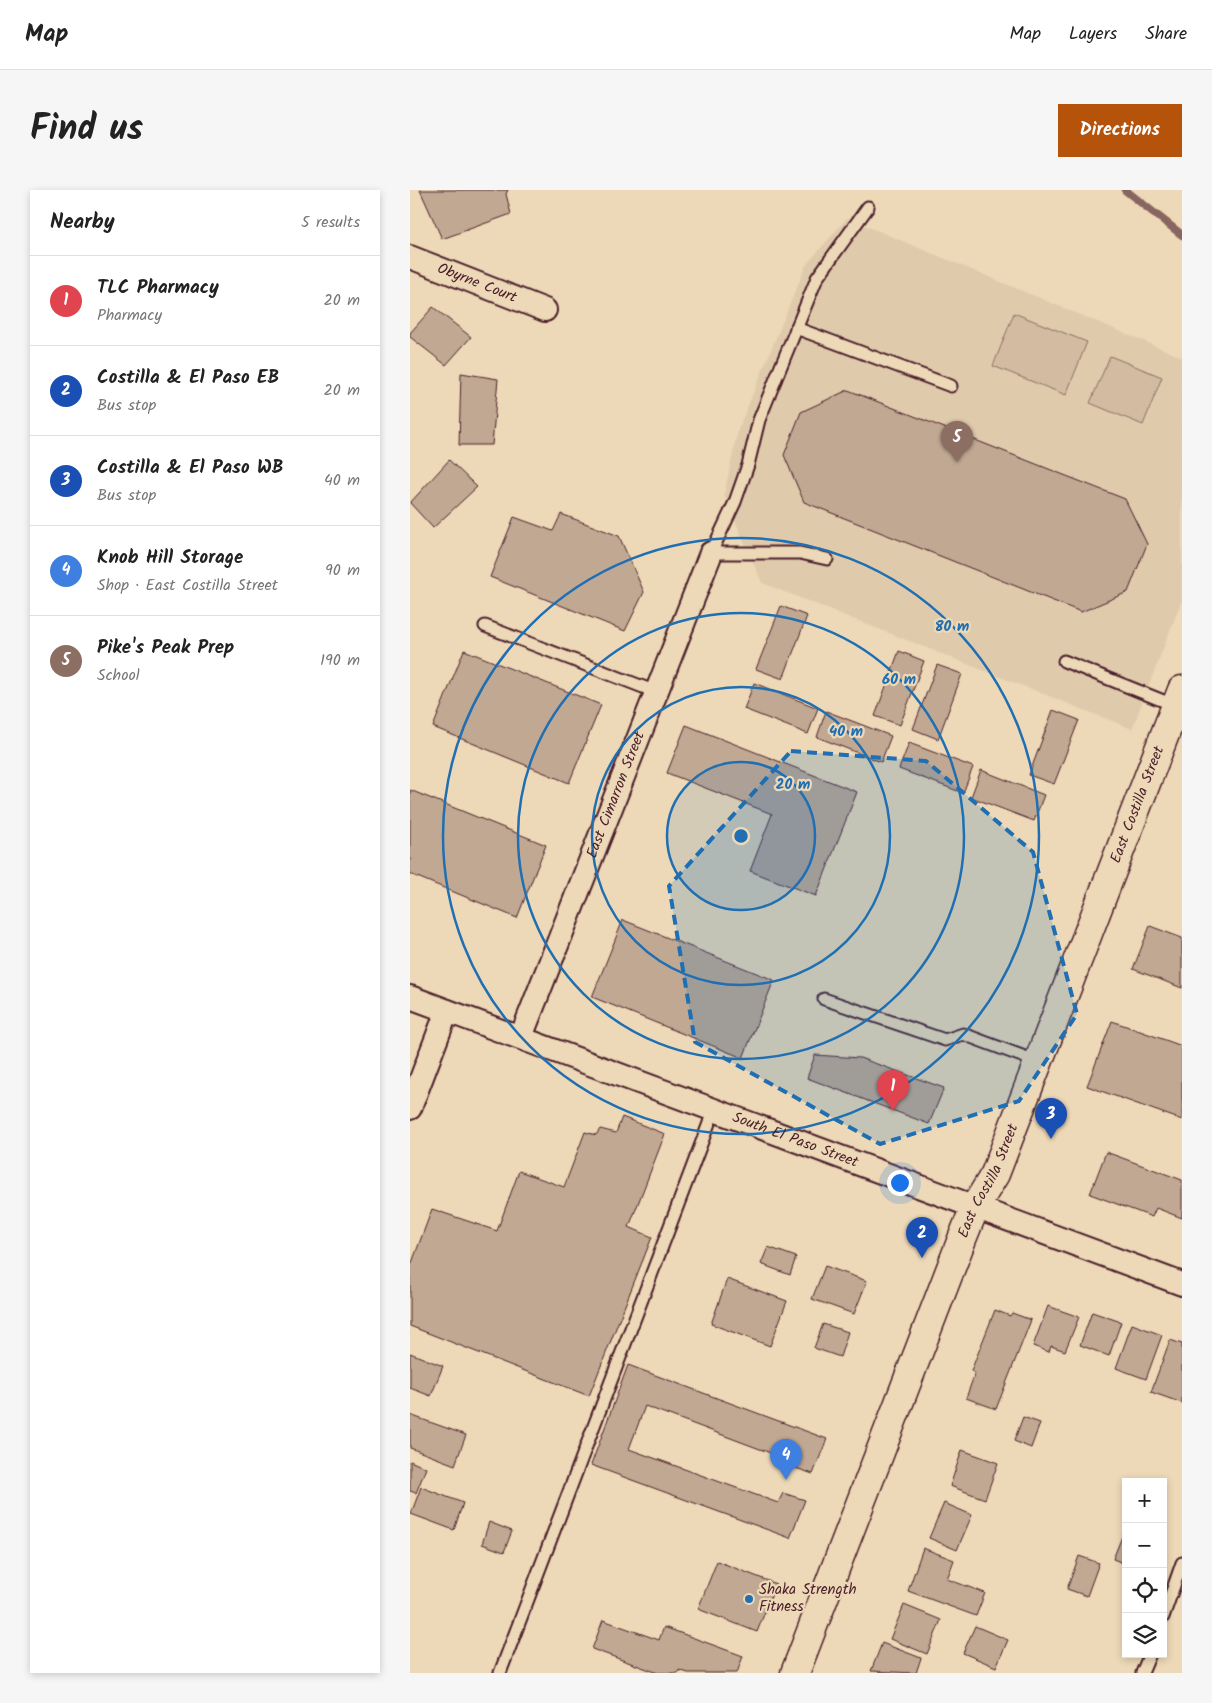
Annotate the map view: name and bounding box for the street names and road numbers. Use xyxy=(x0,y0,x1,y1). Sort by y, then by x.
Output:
street label: Obyrne Court xyxy=(434,257,521,310)
street label: East Cimarron Street xyxy=(580,728,652,862)
street label: East Costilla Street xyxy=(1104,742,1171,867)
street label: South El Paso Street xyxy=(729,1106,862,1175)
street label: East Costilla Street xyxy=(952,1120,1025,1242)

